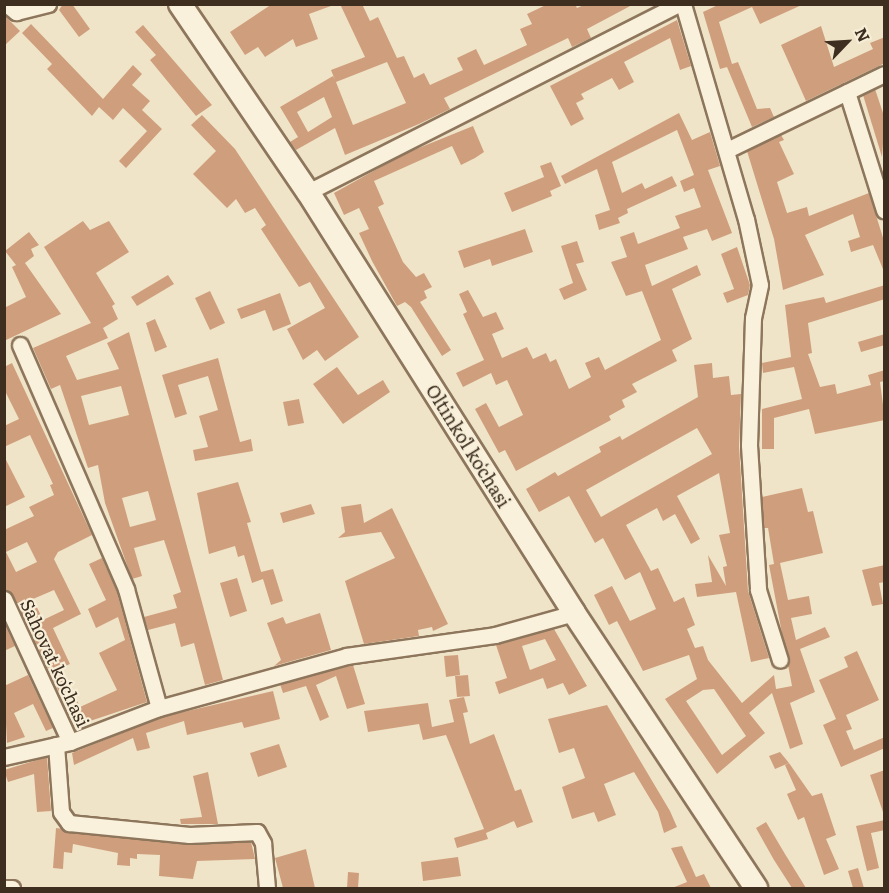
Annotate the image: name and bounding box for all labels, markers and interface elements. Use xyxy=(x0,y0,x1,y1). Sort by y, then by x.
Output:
north arrow xyxy=(817,12,877,72)
text: N xyxy=(850,23,877,46)
street label: Oltinkoʻl koʻchasi xyxy=(421,380,515,512)
street label: Sahovat koʻchasi xyxy=(16,596,94,730)

